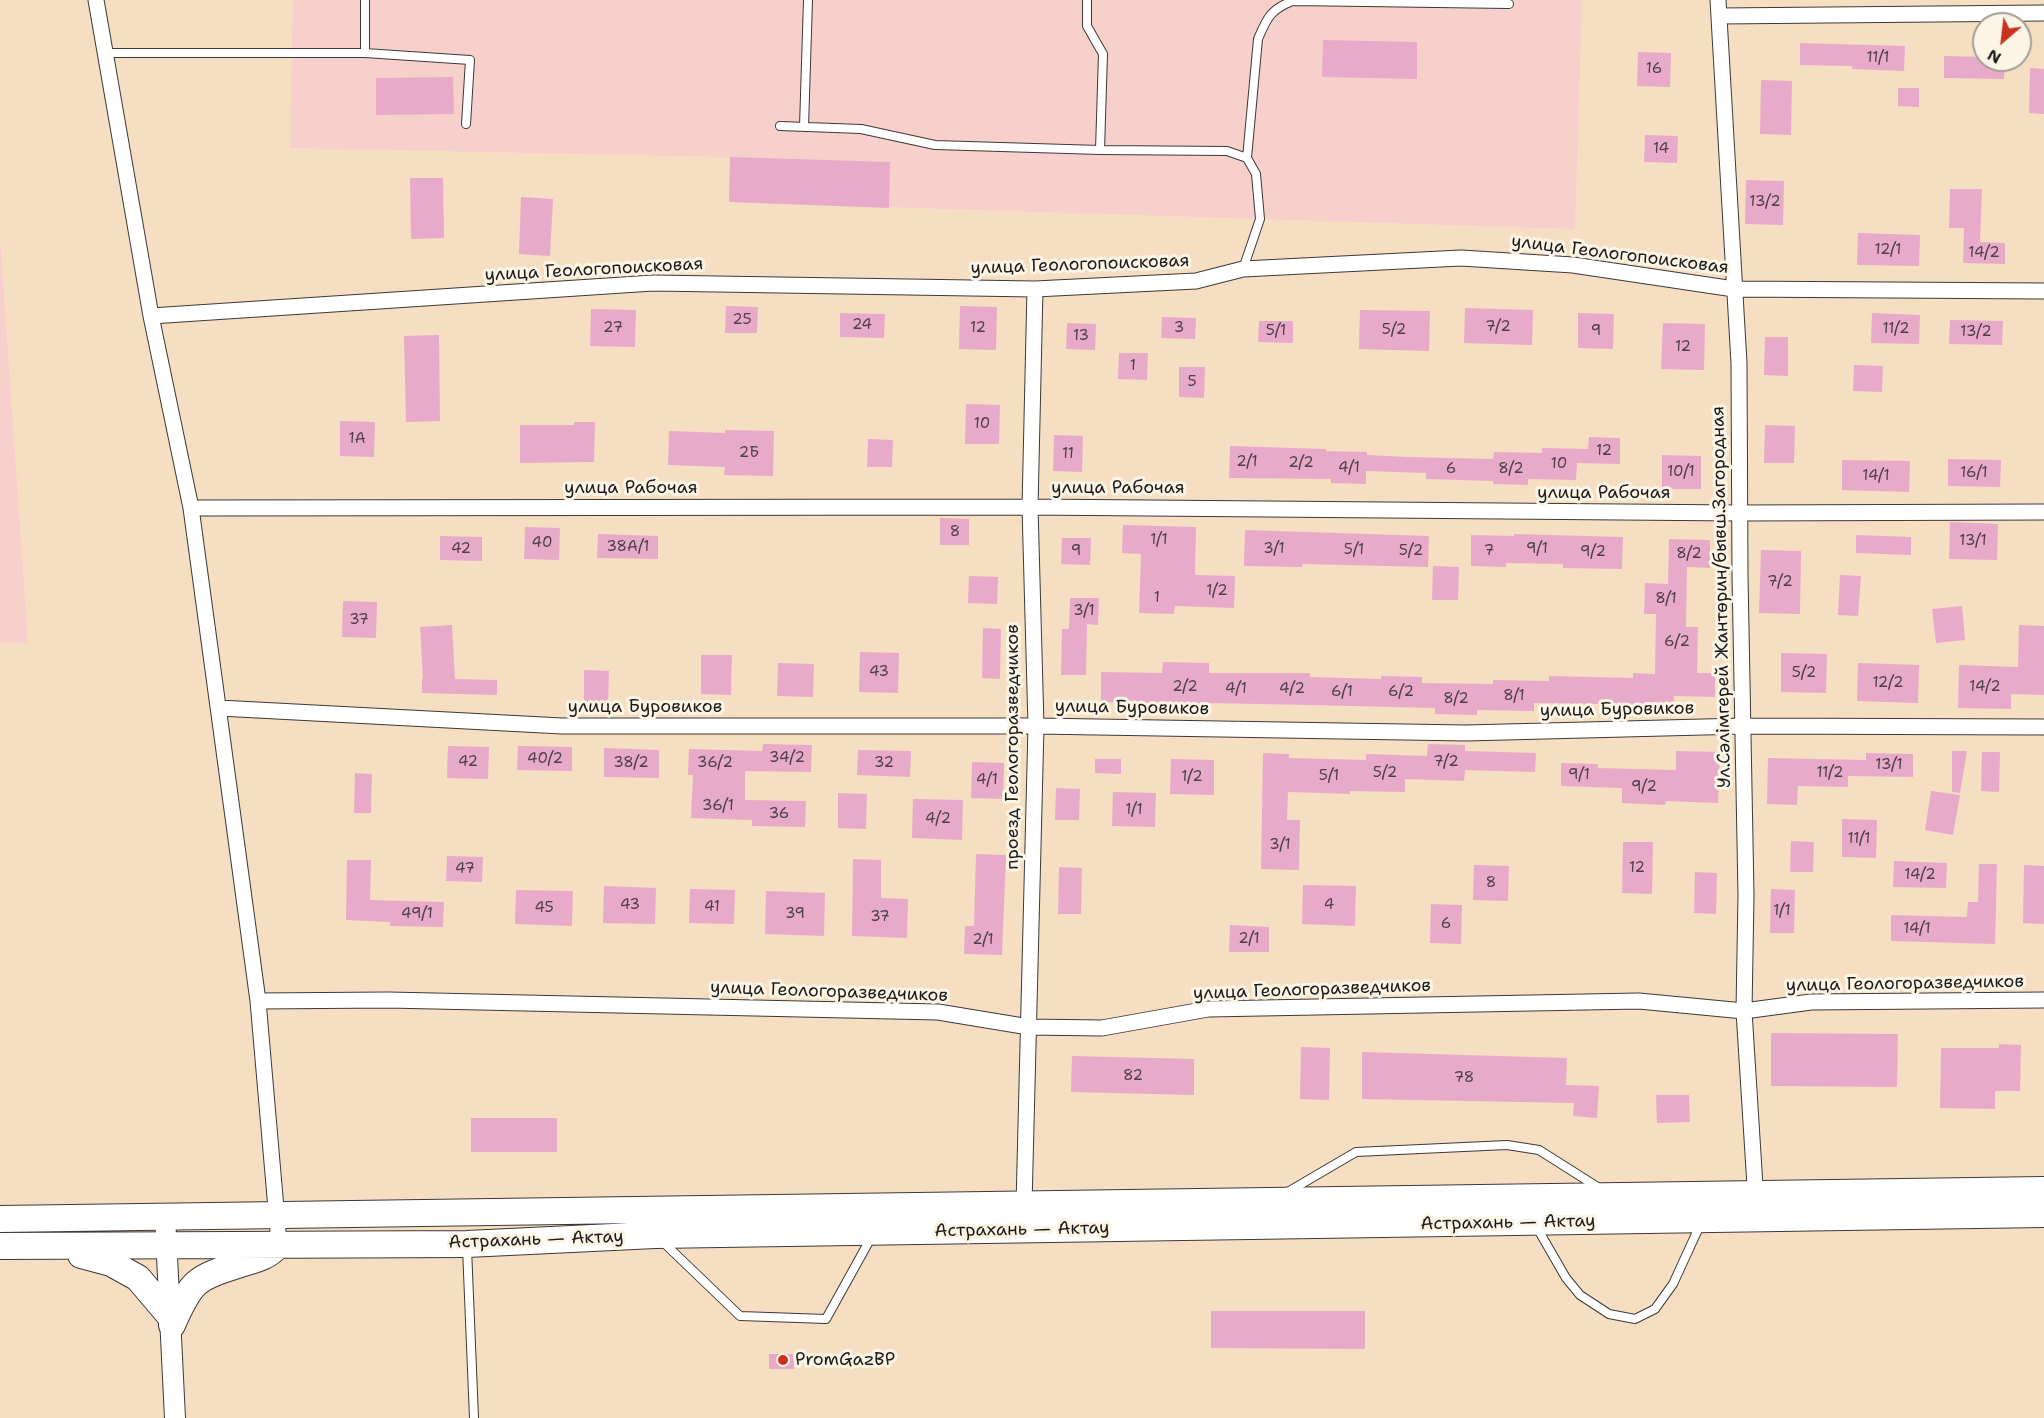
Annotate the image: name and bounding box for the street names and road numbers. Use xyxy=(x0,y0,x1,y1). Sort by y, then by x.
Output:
street label: улица Геологопоисковая xyxy=(1510,231,1730,279)
street label: улица Геологопоисковая xyxy=(970,250,1190,280)
street label: улица Геологопоисковая xyxy=(484,253,704,287)
street label: Ул.Сәлімгерей Жантөрин/бывш.Загородная xyxy=(1708,406,1736,788)
street label: улица Рабочая xyxy=(564,477,698,499)
street label: улица Рабочая xyxy=(1051,477,1185,499)
street label: улица Рабочая xyxy=(1537,482,1671,504)
street label: проезд Геологоразведчиков xyxy=(1002,624,1024,870)
street label: улица Буровиков xyxy=(568,696,722,718)
street label: улица Буровиков xyxy=(1055,696,1209,720)
street label: улица Буровиков xyxy=(1540,698,1694,722)
street label: улица Геологоразведчиков xyxy=(1786,971,2024,997)
street label: улица Геологоразведчиков xyxy=(1193,975,1431,1005)
street label: улица Геологоразведчиков xyxy=(710,977,948,1007)
street label: Астрахань — Актау xyxy=(1420,1211,1596,1235)
street label: Астрахань — Актау xyxy=(934,1218,1110,1242)
street label: Астрахань — Актау xyxy=(448,1226,624,1254)

